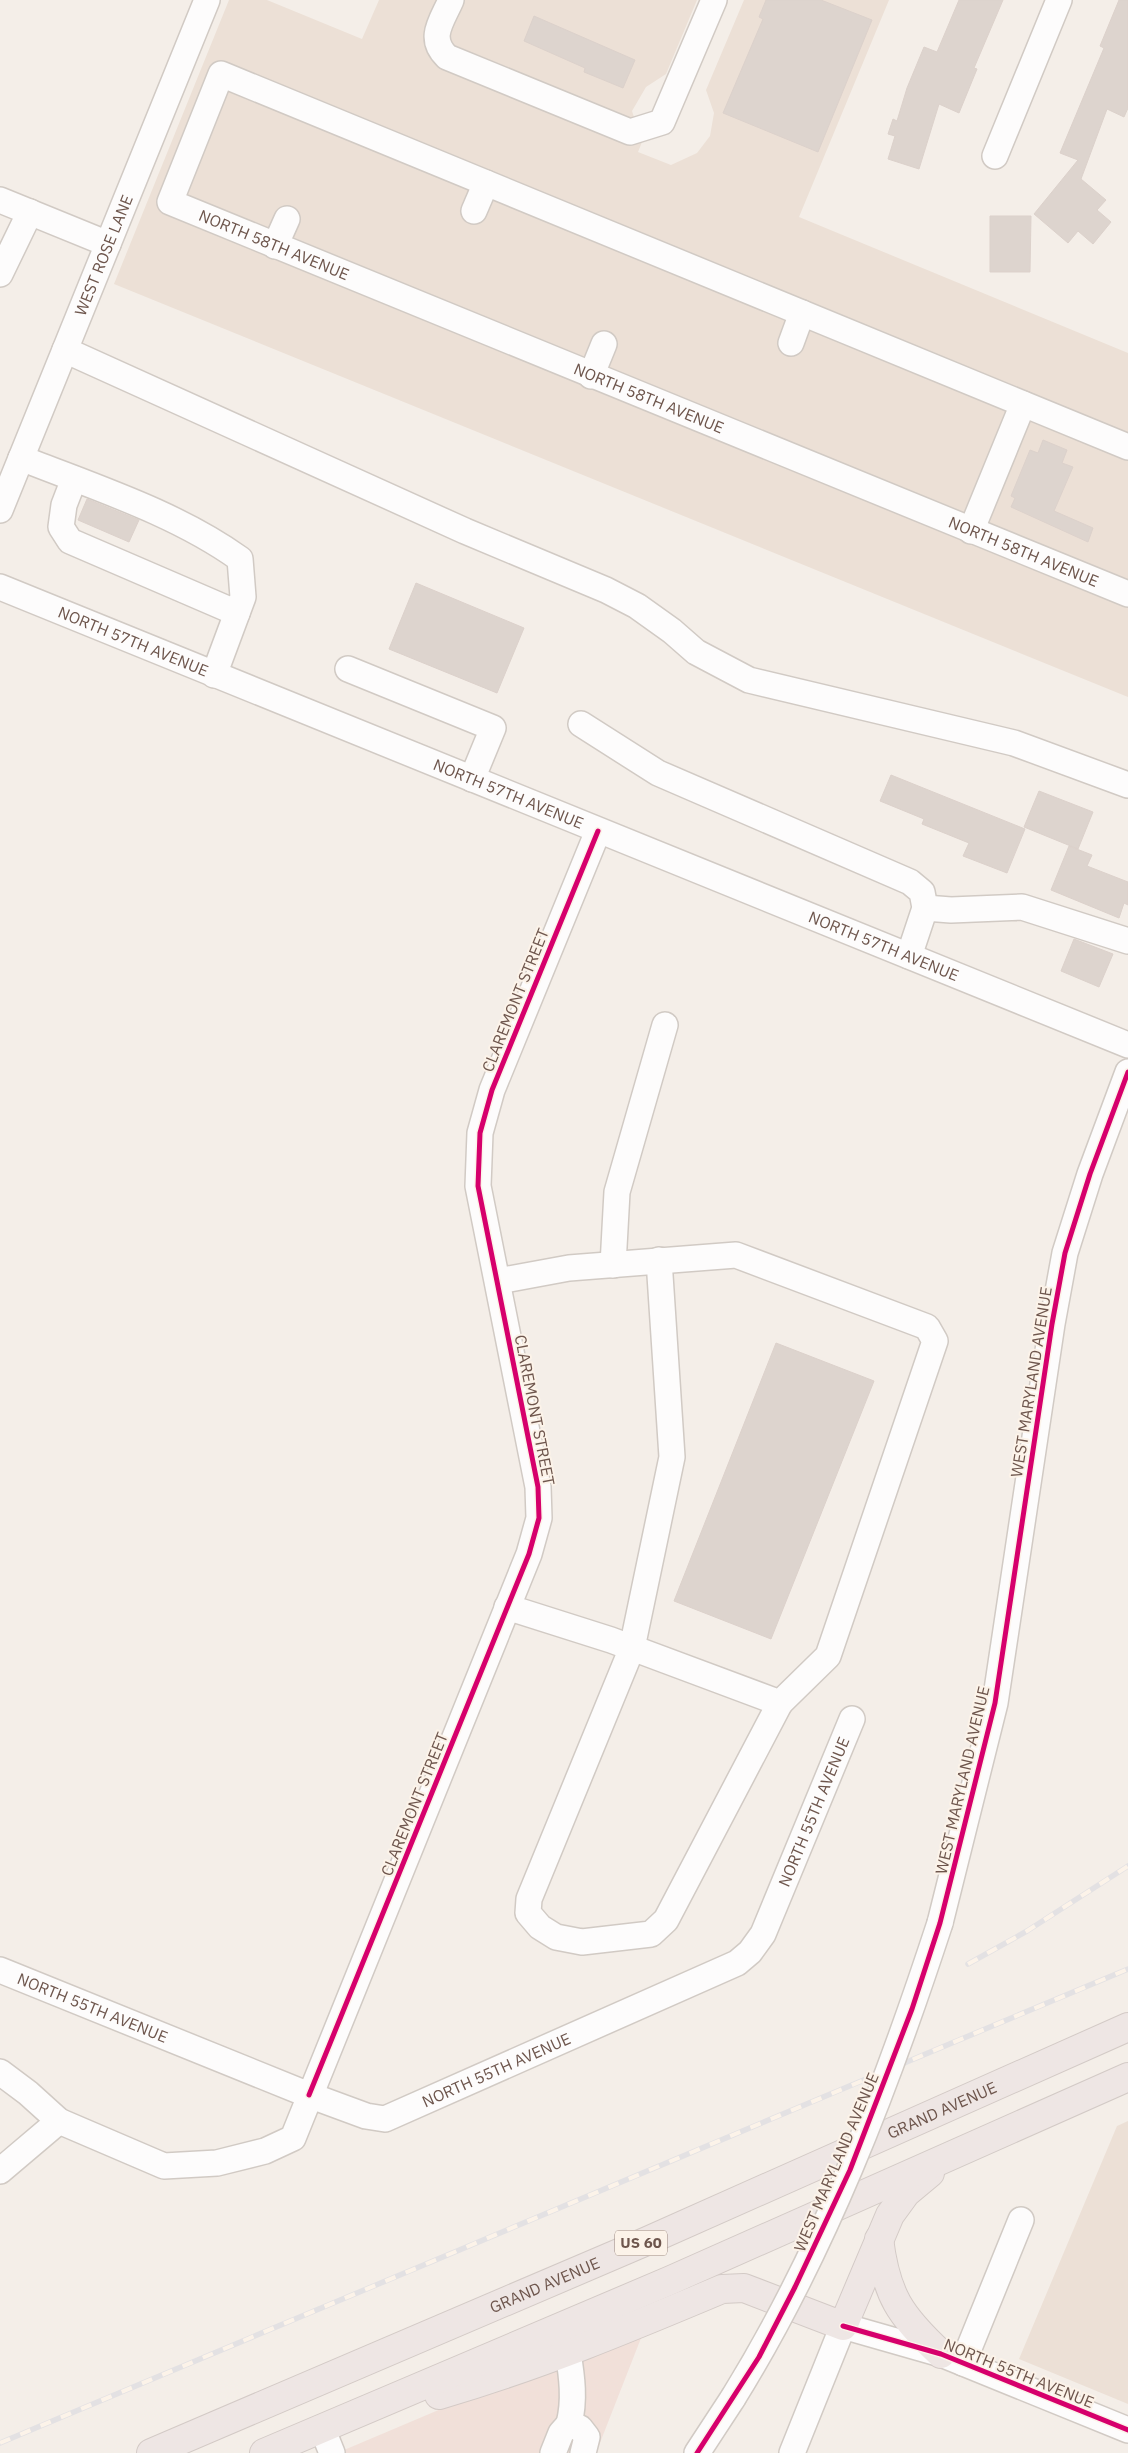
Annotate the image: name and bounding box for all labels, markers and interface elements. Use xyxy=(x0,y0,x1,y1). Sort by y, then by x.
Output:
street label: WEST ROSE LANE xyxy=(70,192,137,319)
street label: NORTH 58TH AVENUE xyxy=(196,205,352,284)
street label: NORTH 58TH AVENUE xyxy=(571,358,727,438)
street label: NORTH 58TH AVENUE xyxy=(946,512,1102,591)
street label: NORTH 57TH AVENUE xyxy=(55,602,211,681)
street label: NORTH 57TH AVENUE xyxy=(431,754,587,833)
street label: NORTH 57TH AVENUE xyxy=(806,906,962,985)
street label: CLAREMONT STREET xyxy=(477,925,553,1075)
street label: WEST MARYLAND AVENUE xyxy=(1006,1285,1056,1479)
street label: CLAREMONT STREET xyxy=(511,1333,559,1487)
street label: WEST MARYLAND AVENUE xyxy=(931,1684,993,1876)
street label: CLAREMONT STREET xyxy=(376,1729,452,1879)
street label: NORTH 55TH AVENUE xyxy=(774,1734,854,1890)
street label: NORTH 55TH AVENUE xyxy=(15,1968,171,2047)
street label: NORTH 55TH AVENUE xyxy=(419,2028,574,2111)
street label: WEST MARYLAND AVENUE xyxy=(789,2069,883,2255)
street label: GRAND AVENUE xyxy=(884,2077,1000,2143)
road number: US 60 xyxy=(615,2230,667,2256)
street label: GRAND AVENUE xyxy=(487,2252,603,2317)
street label: NORTH 55TH AVENUE xyxy=(941,2334,1097,2412)

